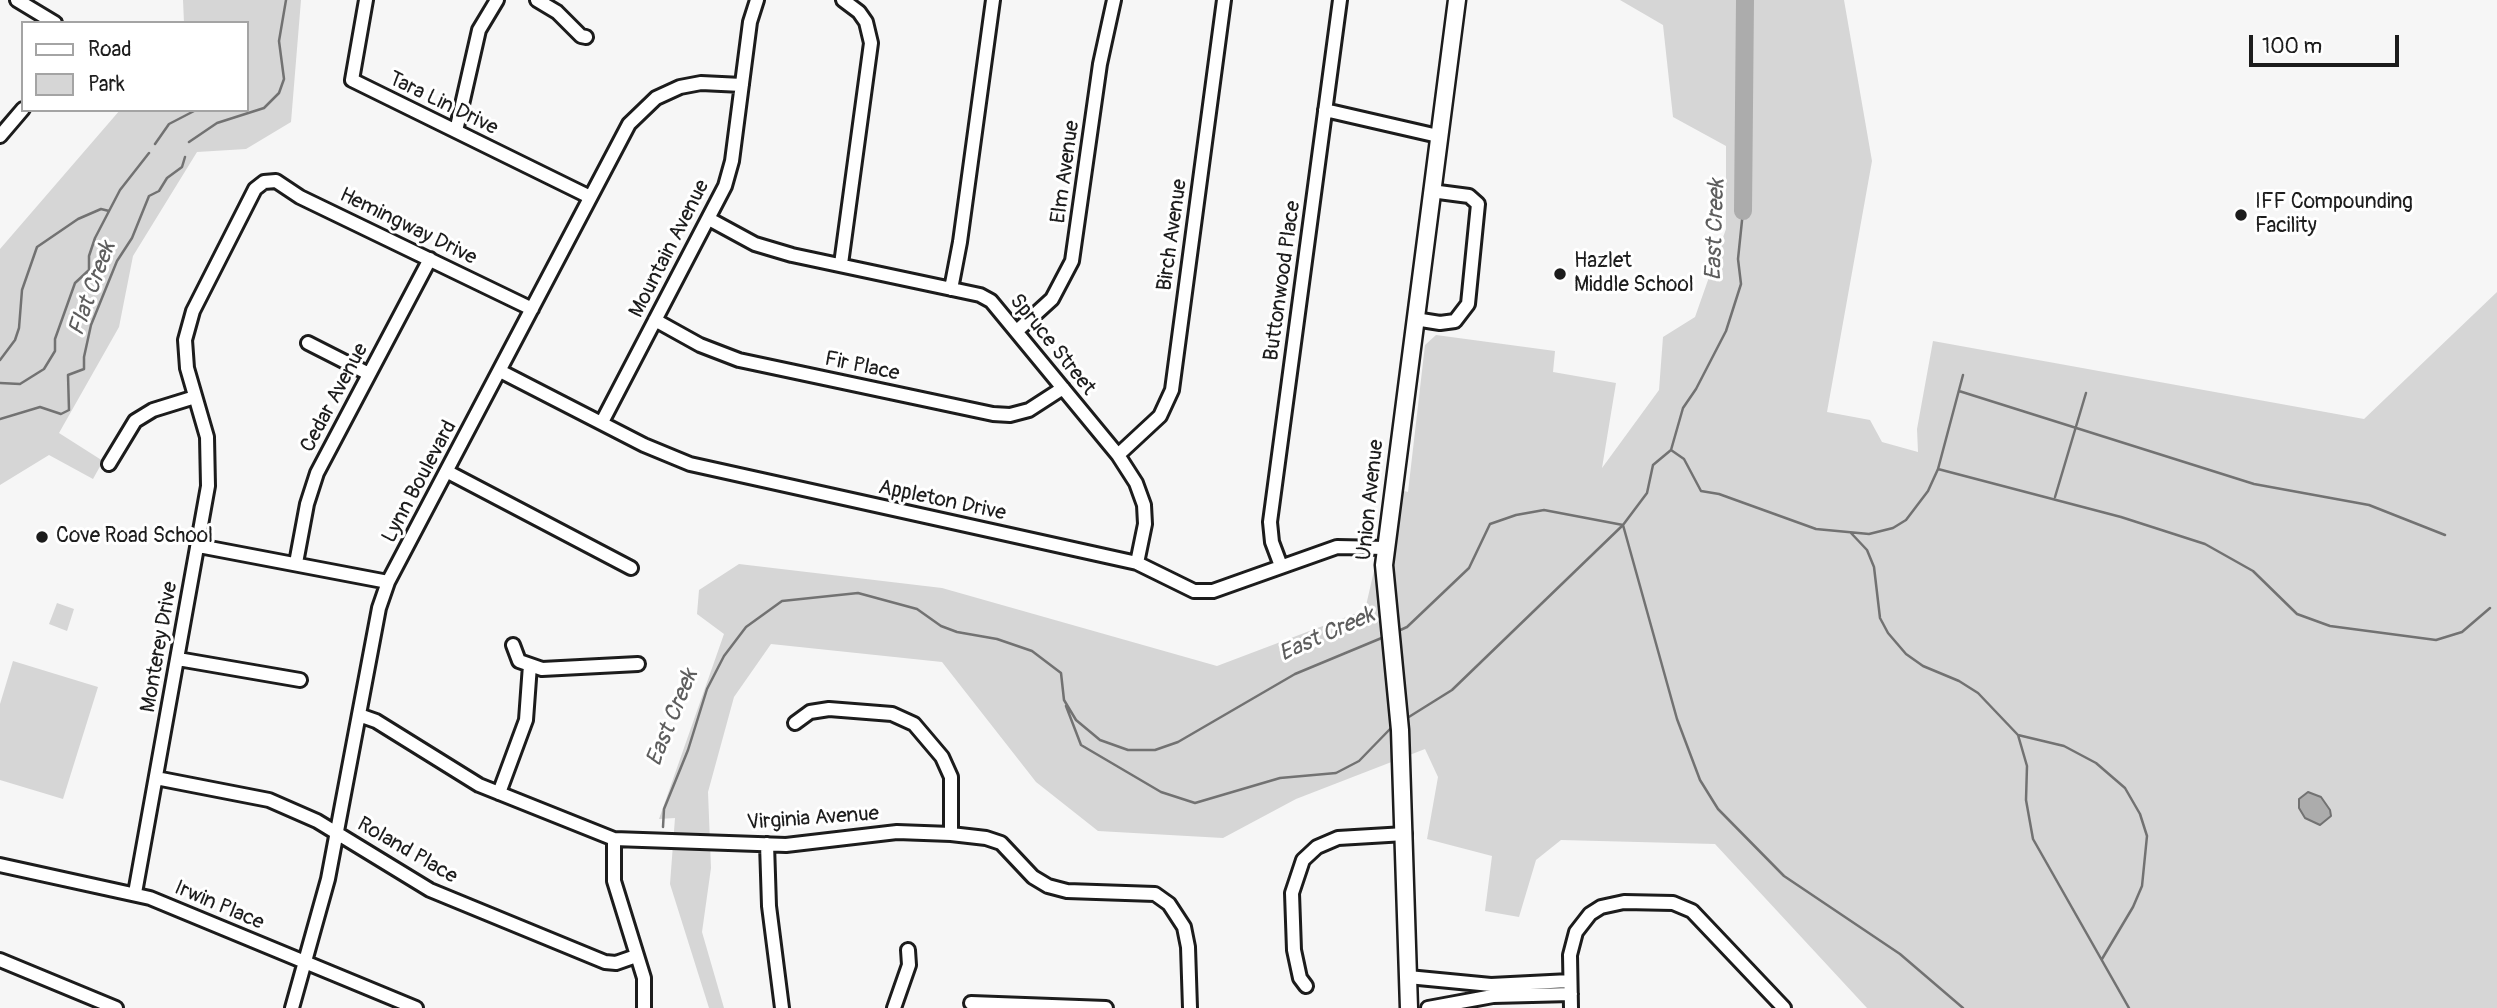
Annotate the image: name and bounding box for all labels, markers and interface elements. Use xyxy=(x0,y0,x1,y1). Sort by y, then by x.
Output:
legend xyxy=(21,21,248,112)
scale bar xyxy=(2252,21,2402,65)
text: 100 m xyxy=(2262,33,2322,60)
text: Road xyxy=(88,36,132,63)
street label: Tara Lin Drive xyxy=(384,67,502,141)
text: Park xyxy=(88,71,125,98)
street label: Elm Avenue xyxy=(1046,119,1086,225)
street label: Mountain Avenue xyxy=(624,176,716,322)
street label: Birch Avenue xyxy=(1153,177,1193,293)
water label: East Creek xyxy=(1700,179,1732,281)
street label: Hemingway Drive xyxy=(335,183,481,271)
place label: IFF Compounding Facility xyxy=(2255,190,2413,240)
street label: Buttonwood Place xyxy=(1259,199,1307,363)
marker: IFF Compounding Facility xyxy=(2233,207,2249,223)
water label: Flat Creek xyxy=(63,238,123,340)
place label: Hazlet Middle School xyxy=(1574,249,1694,299)
marker: Hazlet Middle School xyxy=(1552,266,1568,282)
street label: Spruce Street xyxy=(1004,289,1100,401)
street label: Cedar Avenue xyxy=(296,339,374,457)
street label: Fir Place xyxy=(822,347,902,387)
street label: Lynn Boulevard xyxy=(377,417,463,547)
street label: Union Avenue xyxy=(1352,438,1390,562)
street label: Appleton Drive xyxy=(876,475,1008,527)
place label: Cove Road School xyxy=(56,524,213,550)
marker: Cove Road School xyxy=(34,529,50,545)
street label: Monterey Drive xyxy=(136,580,184,714)
water label: East Creek xyxy=(1275,602,1379,668)
water label: East Creek xyxy=(641,666,705,770)
street label: Virginia Avenue xyxy=(746,802,880,836)
street label: Roland Place xyxy=(352,812,462,890)
street label: Irwin Place xyxy=(170,876,268,936)

